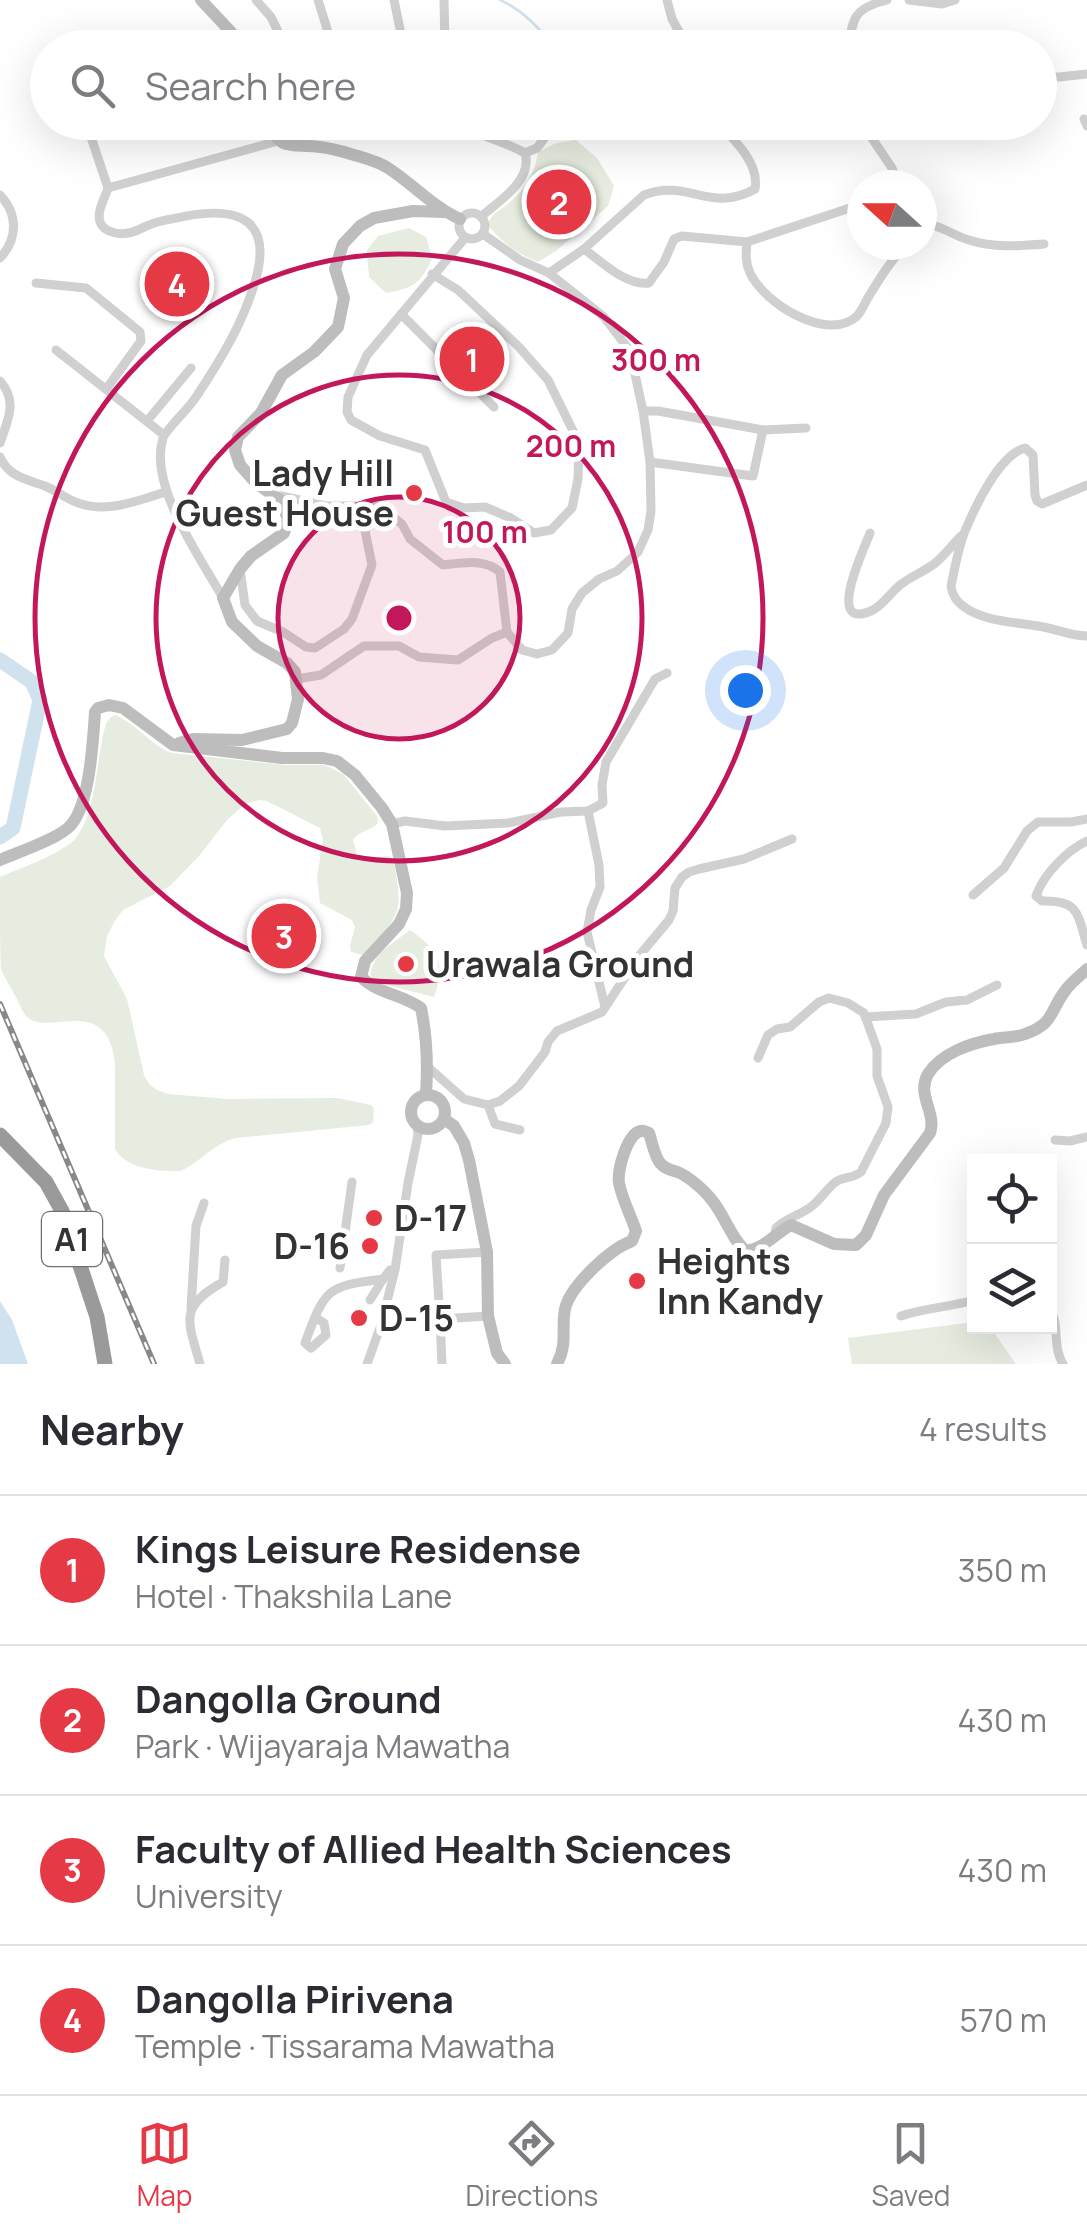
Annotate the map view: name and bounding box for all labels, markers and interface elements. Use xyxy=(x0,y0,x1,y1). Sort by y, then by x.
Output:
search box xyxy=(30,30,1057,140)
icon: search xyxy=(65,58,120,113)
text: Search here xyxy=(145,59,356,111)
pin: 2 xyxy=(526,164,592,240)
north arrow xyxy=(847,170,937,260)
pin: 4 xyxy=(144,246,210,322)
pin: 1 xyxy=(440,322,504,396)
text: 300 m xyxy=(611,339,701,380)
text: 200 m xyxy=(526,425,616,466)
place label: Lady Hill Guest House xyxy=(176,449,394,537)
marker: Lady Hill Guest House xyxy=(403,482,425,504)
text: 100 m xyxy=(442,511,528,552)
centre of rings xyxy=(381,600,417,636)
your location xyxy=(720,665,771,716)
pin: 3 xyxy=(252,898,316,974)
place label: Urawala Ground xyxy=(426,940,694,988)
marker: Urawala Ground xyxy=(395,953,417,975)
map controls xyxy=(967,1154,1057,1334)
button: locate xyxy=(967,1154,1057,1244)
place label: D-17 xyxy=(394,1194,467,1242)
marker: D-17 xyxy=(363,1207,385,1229)
road number: A1 xyxy=(42,1212,102,1266)
place label: D-16 xyxy=(274,1222,350,1270)
marker: D-16 xyxy=(359,1235,381,1257)
place label: Heights Inn Kandy xyxy=(657,1237,824,1325)
button: layers xyxy=(967,1244,1057,1334)
marker: Heights Inn Kandy xyxy=(626,1270,648,1292)
place label: D-15 xyxy=(379,1294,454,1342)
marker: D-15 xyxy=(348,1307,370,1329)
text: Nearby xyxy=(40,1400,184,1458)
text: 4 results xyxy=(919,1407,1047,1451)
text: Kings Leisure Residense xyxy=(135,1522,581,1574)
text: 1 xyxy=(65,1548,80,1592)
text: 350 m xyxy=(958,1548,1047,1592)
text: Hotel · Thakshila Lane xyxy=(135,1574,452,1618)
text: Dangolla Ground xyxy=(135,1672,442,1724)
text: 2 xyxy=(63,1698,82,1742)
text: 430 m xyxy=(957,1698,1047,1742)
text: Park · Wijayaraja Mawatha xyxy=(135,1724,510,1768)
text: Faculty of Allied Health Sciences xyxy=(135,1822,732,1874)
text: 3 xyxy=(63,1848,82,1892)
text: 430 m xyxy=(957,1848,1047,1892)
text: University xyxy=(135,1874,283,1918)
text: Dangolla Pirivena xyxy=(135,1972,454,2024)
text: 4 xyxy=(63,1998,82,2042)
text: 570 m xyxy=(959,1998,1047,2042)
text: Temple · Tissarama Mawatha xyxy=(135,2024,555,2068)
tab: Map xyxy=(137,2116,192,2214)
tab: Directions xyxy=(466,2116,598,2214)
tab: Saved xyxy=(871,2116,950,2214)

